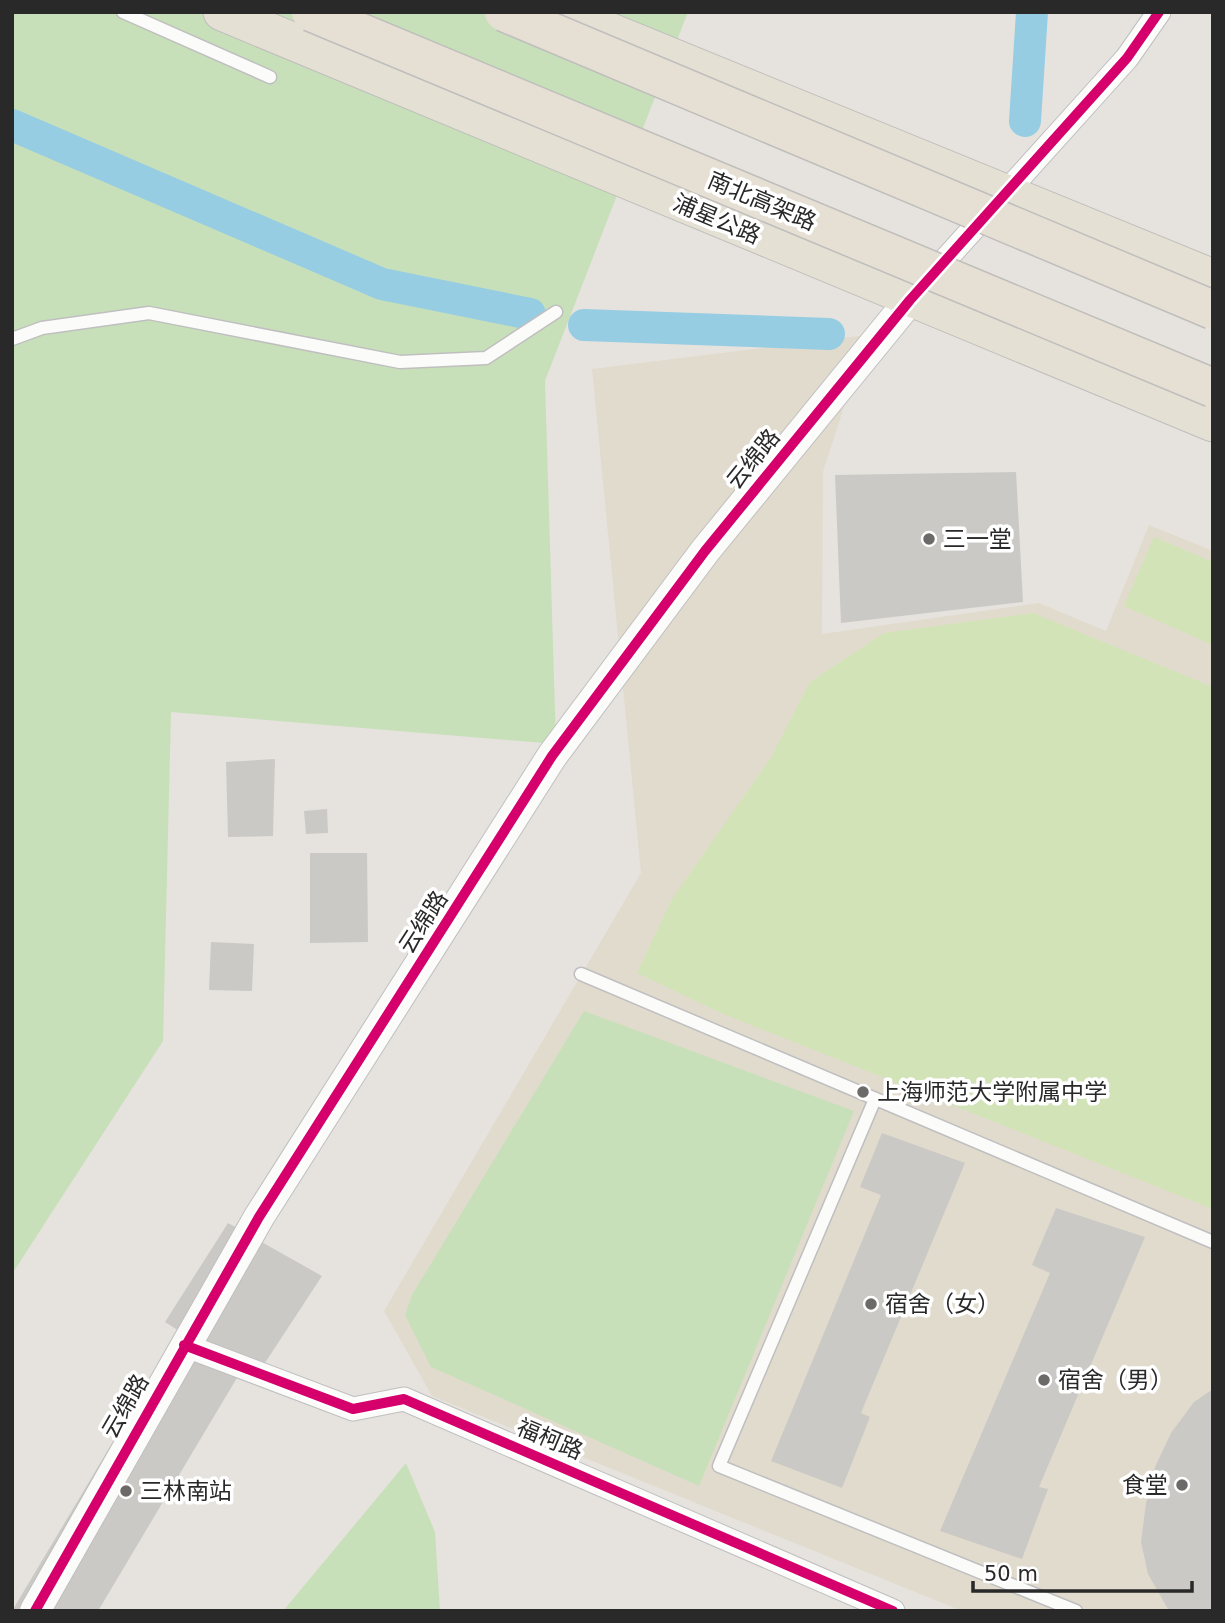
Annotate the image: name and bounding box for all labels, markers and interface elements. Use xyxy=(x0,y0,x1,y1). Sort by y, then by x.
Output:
street label: 南北高架路 xyxy=(704,167,820,235)
street label: 浦星公路 xyxy=(670,189,764,249)
street label: 云绵路 xyxy=(721,424,785,494)
place label: 三一堂 xyxy=(943,526,1012,552)
marker: 三一堂 xyxy=(921,531,937,547)
street label: 云绵路 xyxy=(393,886,453,958)
place label: 上海师范大学附属中学 xyxy=(877,1079,1107,1105)
marker: 上海师范大学附属中学 xyxy=(855,1084,871,1100)
place label: 宿舍（女） xyxy=(885,1291,1000,1317)
marker: 宿舍（女） xyxy=(863,1296,879,1312)
place label: 宿舍（男） xyxy=(1058,1367,1173,1393)
street label: 云绵路 xyxy=(96,1370,154,1442)
marker: 宿舍（男） xyxy=(1036,1372,1052,1388)
street label: 福柯路 xyxy=(513,1414,587,1464)
place label: 食堂 xyxy=(1122,1472,1168,1498)
marker: 食堂 xyxy=(1174,1477,1190,1493)
place label: 三林南站 xyxy=(140,1478,232,1504)
marker: 三林南站 xyxy=(118,1483,134,1499)
scale bar xyxy=(973,1550,1192,1594)
text: 50 m xyxy=(984,1562,1038,1586)

